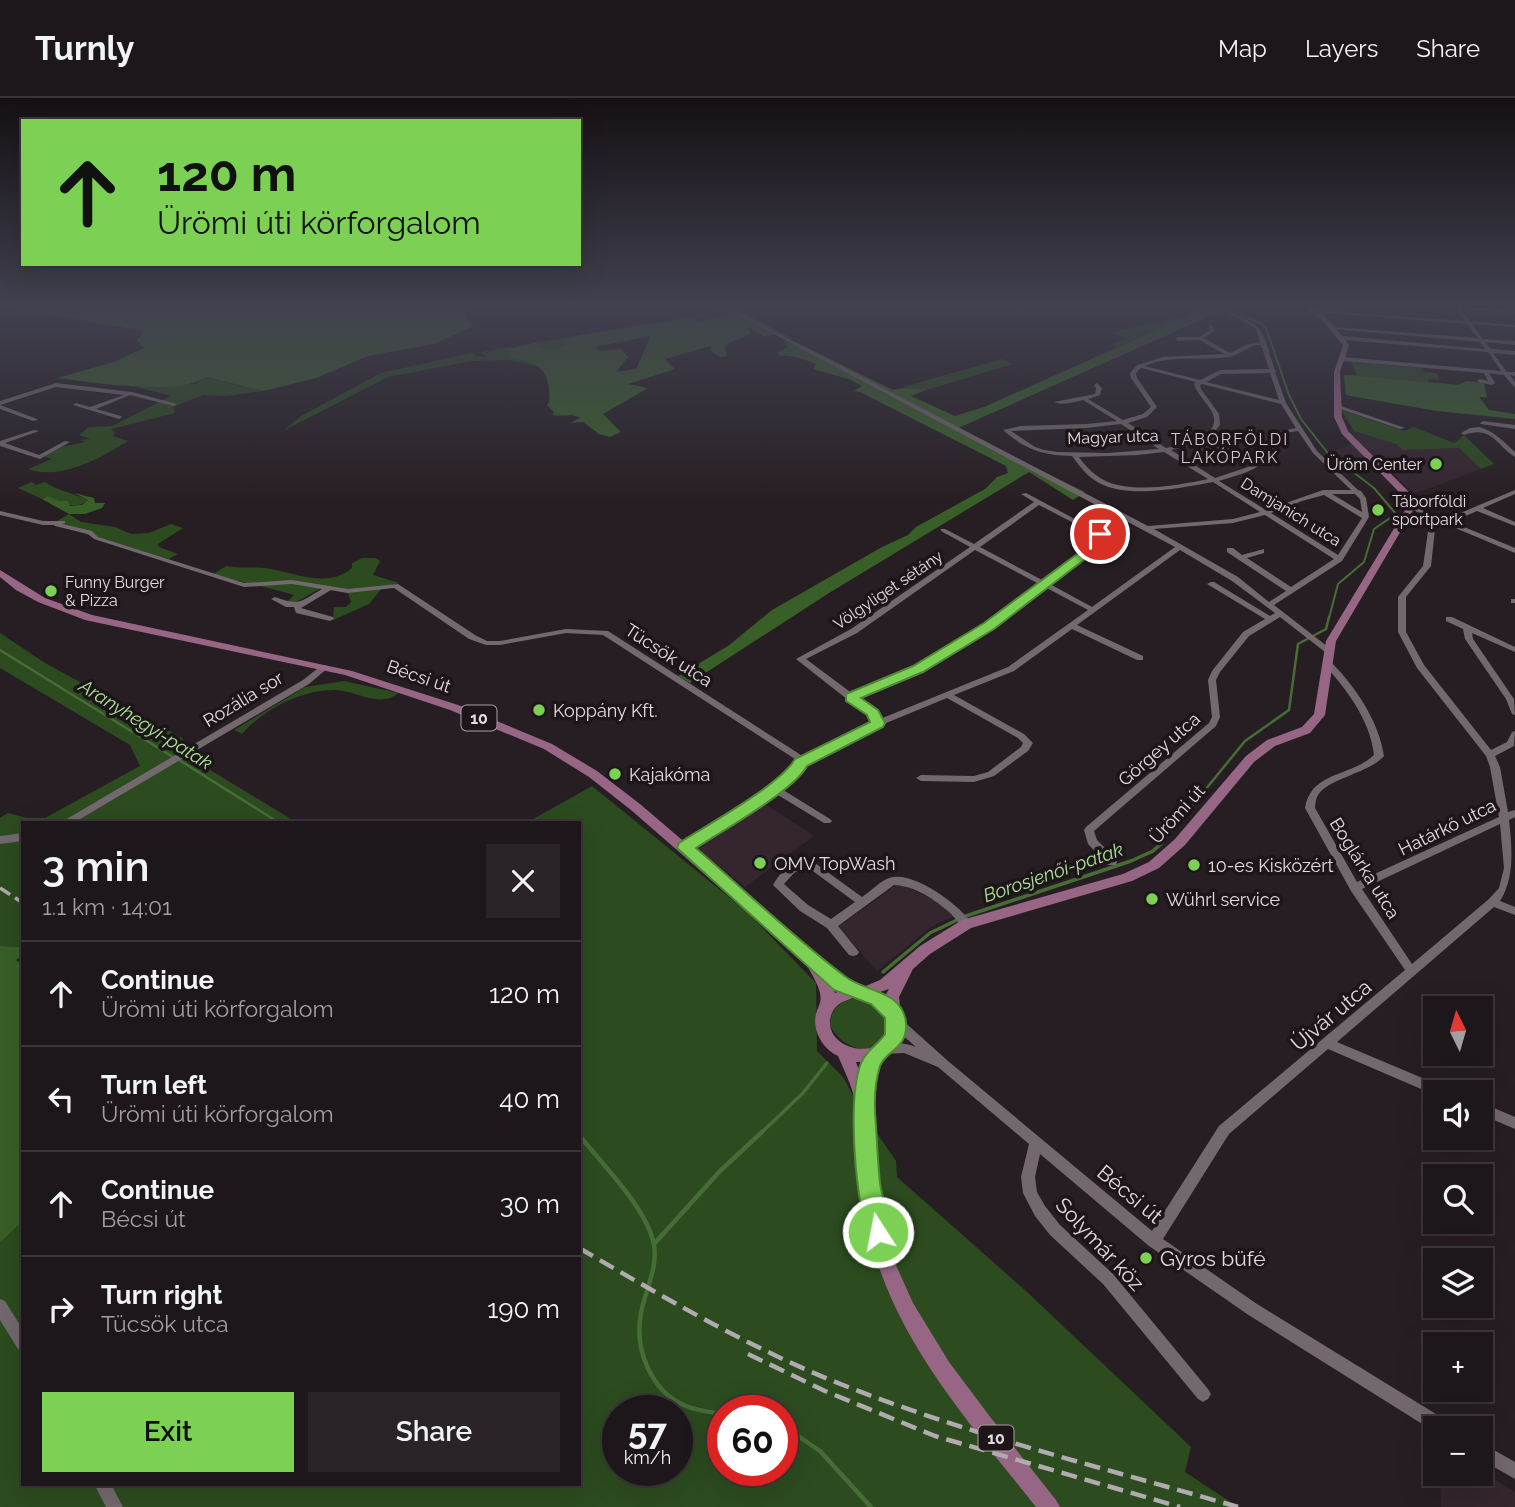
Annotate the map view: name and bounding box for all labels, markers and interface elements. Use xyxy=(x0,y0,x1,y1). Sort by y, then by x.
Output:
text: Turnly xyxy=(35,29,134,68)
text: Map xyxy=(1218,34,1267,63)
text: Layers xyxy=(1305,34,1378,63)
text: Share xyxy=(1416,34,1480,63)
text: 120 m xyxy=(157,145,296,202)
icon: ahead xyxy=(42,147,133,238)
text: Ürömi úti körforgalom xyxy=(157,204,481,241)
street label: Magyar utca xyxy=(1067,426,1159,448)
district label: TÁBORFÖLDI LAKÓPARK xyxy=(1171,429,1289,467)
place label: Üröm Center xyxy=(1327,454,1422,474)
marker: Üröm Center xyxy=(1428,456,1444,472)
street label: Damjanich utca xyxy=(1237,474,1345,550)
place label: Táborföldi sportpark xyxy=(1392,492,1466,529)
marker: Táborföldi sportpark xyxy=(1370,502,1386,518)
pin xyxy=(1070,504,1130,564)
icon: arrive xyxy=(1081,515,1119,553)
street label: Völgyliget sétány xyxy=(830,546,947,634)
place label: Funny Burger & Pizza xyxy=(65,573,165,610)
marker: Funny Burger & Pizza xyxy=(43,583,59,599)
street label: Tücsök utca xyxy=(621,619,717,691)
street label: Bécsi út xyxy=(384,655,454,697)
street label: Rozália sor xyxy=(199,667,287,731)
water label: Aranyhegyi-patak xyxy=(75,674,217,774)
place label: Koppány Kft. xyxy=(553,700,658,721)
marker: Koppány Kft. xyxy=(531,702,547,718)
road number: 10 xyxy=(462,706,496,730)
street label: Görgey utca xyxy=(1114,708,1204,790)
place label: Kajakóma xyxy=(629,764,710,785)
marker: Kajakóma xyxy=(607,766,623,782)
street label: Ürömi út xyxy=(1145,780,1209,848)
street label: Határkő utca xyxy=(1395,794,1499,860)
street label: Boglárka utca xyxy=(1326,814,1404,922)
water label: Borosjenői-patak xyxy=(980,838,1126,906)
text: 3 min xyxy=(42,842,150,891)
button: close xyxy=(486,844,560,918)
place label: OMV TopWash xyxy=(774,853,895,874)
marker: OMV TopWash xyxy=(752,855,768,871)
place label: 10-es Kisközért xyxy=(1208,855,1334,876)
marker: 10-es Kisközért xyxy=(1186,857,1202,873)
place label: Wührl service xyxy=(1166,889,1280,910)
marker: Wührl service xyxy=(1144,891,1160,907)
text: 1.1 km · 14:01 xyxy=(42,893,172,920)
text: Continue xyxy=(101,965,214,995)
street label: Újvár utca xyxy=(1286,974,1376,1056)
icon: ahead xyxy=(42,975,80,1013)
text: 120 m xyxy=(489,979,560,1009)
text: Ürömi úti körforgalom xyxy=(101,995,334,1022)
north arrow xyxy=(1423,996,1493,1066)
map controls xyxy=(1423,996,1493,1486)
text: Turn left xyxy=(101,1070,207,1100)
icon: left xyxy=(42,1080,80,1118)
button: sound xyxy=(1423,1080,1493,1150)
text: 40 m xyxy=(499,1084,560,1114)
text: Ürömi úti körforgalom xyxy=(101,1100,334,1127)
street label: Bécsi út xyxy=(1092,1160,1168,1228)
button: search xyxy=(1423,1164,1493,1234)
text: Continue xyxy=(101,1175,214,1205)
icon: ahead xyxy=(42,1185,80,1223)
text: 30 m xyxy=(500,1189,560,1219)
street label: Solymár köz xyxy=(1051,1192,1149,1296)
position arrow xyxy=(841,1195,915,1269)
text: Bécsi út xyxy=(101,1205,186,1232)
place label: Gyros büfé xyxy=(1160,1246,1266,1271)
button: layers xyxy=(1423,1248,1493,1318)
marker: Gyros büfé xyxy=(1138,1250,1154,1266)
text: Turn right xyxy=(101,1280,222,1310)
icon: right xyxy=(42,1290,80,1328)
text: 190 m xyxy=(487,1294,560,1324)
text: Tücsök utca xyxy=(101,1310,229,1337)
button: + xyxy=(1423,1332,1493,1402)
button: Exit xyxy=(42,1392,294,1472)
button: Share xyxy=(308,1392,560,1472)
speed limit sign: 60 xyxy=(707,1395,798,1486)
text: 57 xyxy=(628,1411,667,1452)
button: − xyxy=(1423,1416,1493,1486)
road number: 10 xyxy=(978,1426,1014,1450)
text: km/h xyxy=(624,1447,671,1468)

